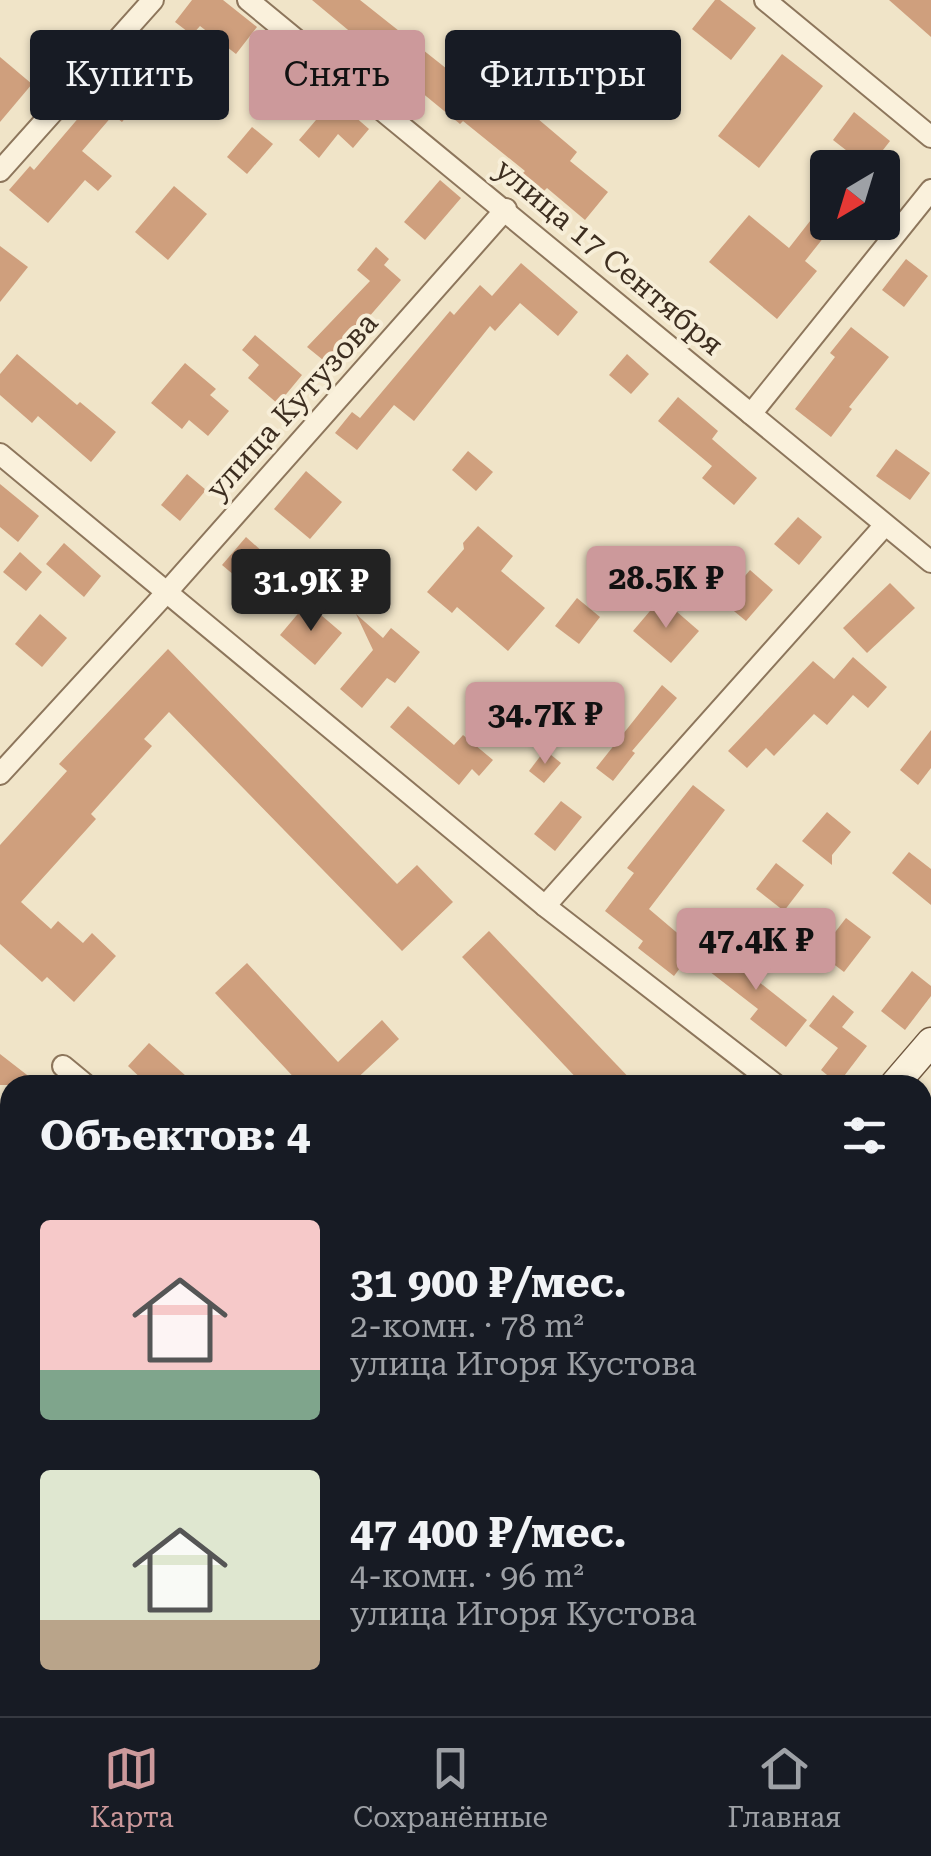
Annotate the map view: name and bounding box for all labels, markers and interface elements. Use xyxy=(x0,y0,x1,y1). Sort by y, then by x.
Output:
chip: Купить xyxy=(30,30,229,120)
chip: Снять xyxy=(249,30,425,120)
chip: Фильтры xyxy=(445,30,681,120)
north arrow xyxy=(810,150,900,240)
map controls xyxy=(810,150,900,240)
street label: улица 17 Сентября xyxy=(488,151,730,362)
street label: улица Кутузова xyxy=(199,305,385,506)
pin: 28.5K ₽ xyxy=(574,546,758,631)
pin: 31.9K ₽ xyxy=(219,549,403,634)
text: 28.5K ₽ xyxy=(609,559,723,597)
text: 31.9K ₽ xyxy=(254,562,368,600)
pin: 34.7K ₽ xyxy=(453,682,637,767)
text: 34.7K ₽ xyxy=(488,695,602,733)
pin: 47.4K ₽ xyxy=(664,908,848,993)
text: 47.4K ₽ xyxy=(699,921,813,959)
icon: filters xyxy=(837,1108,892,1163)
text: Объектов: 4 xyxy=(40,1111,310,1160)
text: 31 900 ₽/мес. xyxy=(350,1258,627,1307)
icon: home xyxy=(120,1260,240,1380)
text: 2-комн. · 78 m² xyxy=(350,1307,584,1345)
text: улица Игоря Кустова xyxy=(350,1345,697,1383)
text: 47 400 ₽/мес. xyxy=(350,1508,627,1557)
icon: home xyxy=(120,1510,240,1630)
text: 4-комн. · 96 m² xyxy=(350,1557,584,1595)
text: улица Игоря Кустова xyxy=(350,1595,697,1633)
tab: Карта xyxy=(90,1741,174,1834)
tab: Сохранённые xyxy=(353,1741,548,1834)
tab: Главная xyxy=(727,1741,841,1834)

